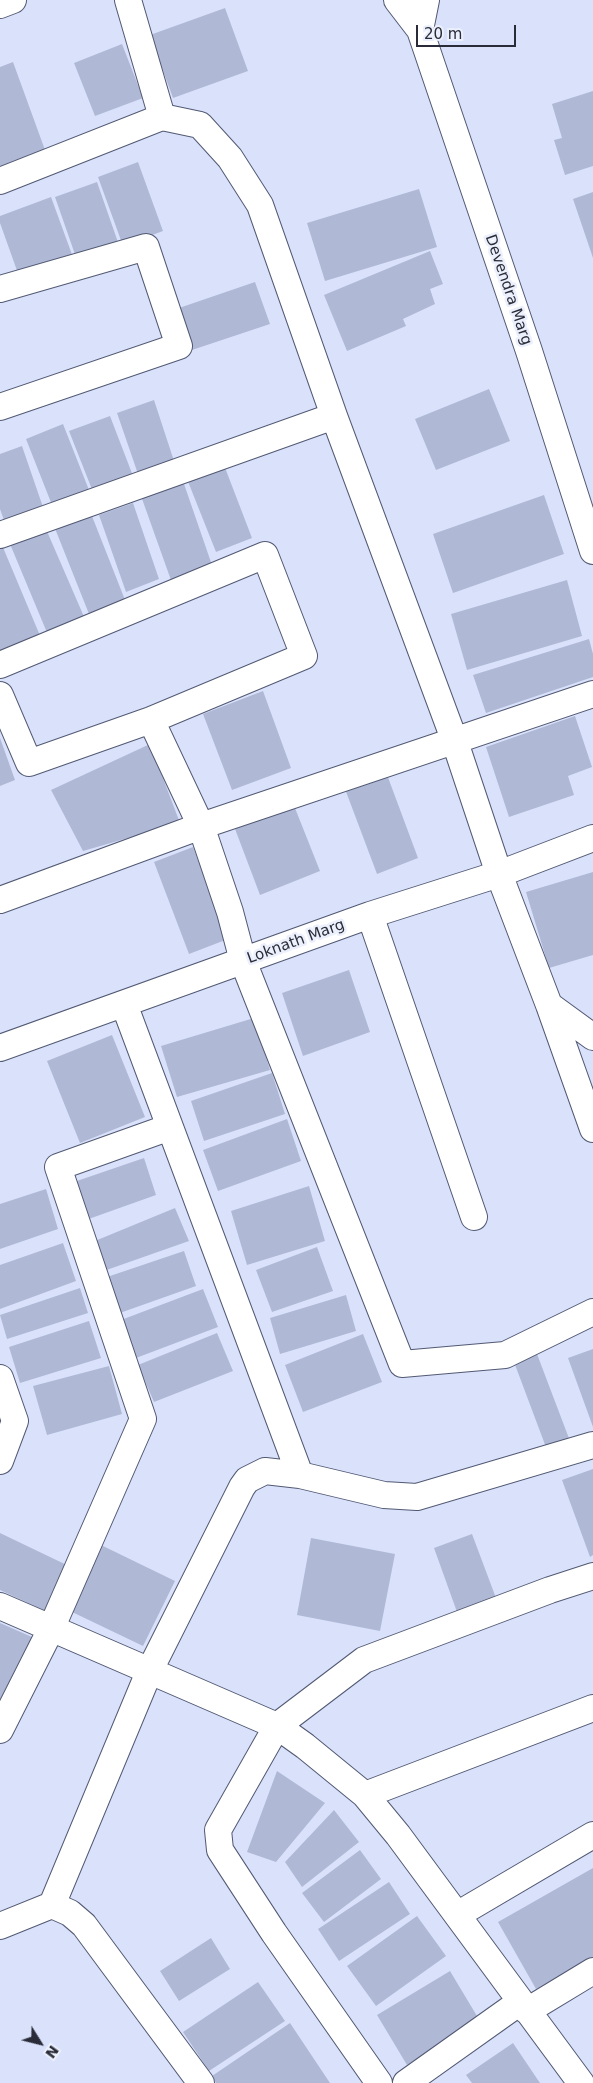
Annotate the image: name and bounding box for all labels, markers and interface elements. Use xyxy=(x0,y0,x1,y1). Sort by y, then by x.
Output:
scale bar xyxy=(418,15,518,47)
text: 20 m xyxy=(424,25,462,43)
street label: Devendra Marg xyxy=(481,232,535,348)
street label: Loknath Marg xyxy=(245,916,347,968)
north arrow xyxy=(15,2018,65,2068)
text: N xyxy=(42,2042,62,2061)

